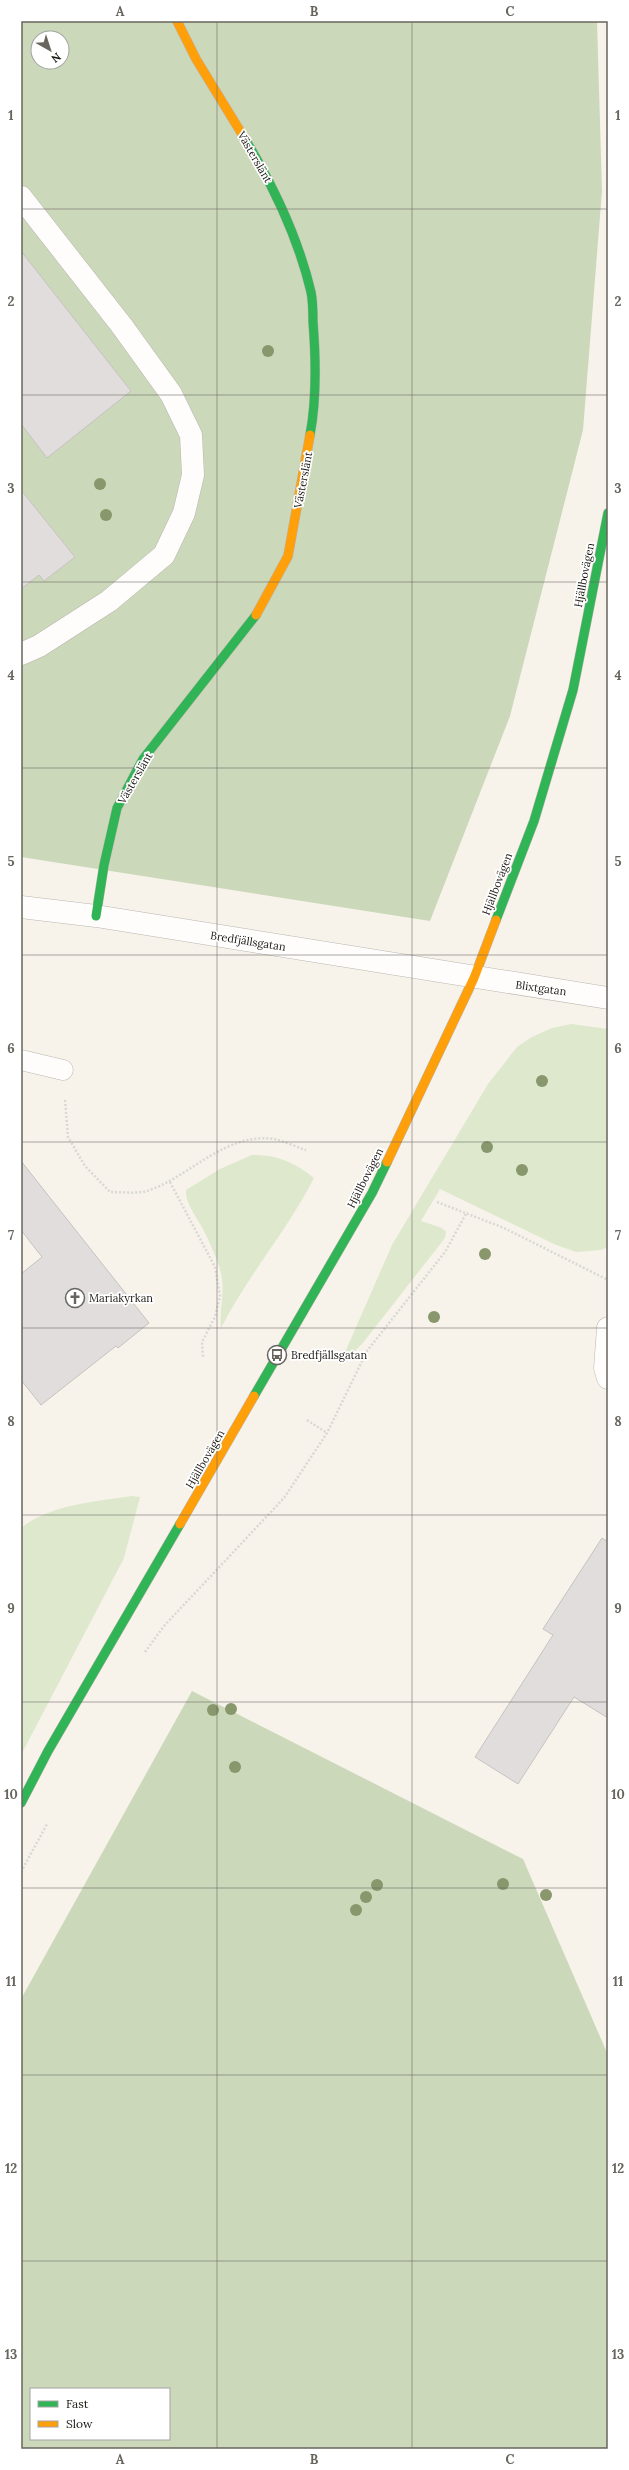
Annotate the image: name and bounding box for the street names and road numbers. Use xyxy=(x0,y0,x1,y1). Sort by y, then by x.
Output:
street label: Västerslänt xyxy=(234,128,276,186)
street label: Västerslänt xyxy=(290,450,315,510)
street label: Hjällbovägen xyxy=(571,541,597,609)
street label: Västerslänt xyxy=(114,749,156,807)
street label: Hjällbovägen xyxy=(479,851,515,917)
street label: Bredfjällsgatan xyxy=(209,928,287,954)
street label: Blixtgatan xyxy=(515,978,568,999)
street label: Hjällbovägen xyxy=(344,1145,386,1210)
street label: Hjällbovägen xyxy=(183,1427,228,1491)

